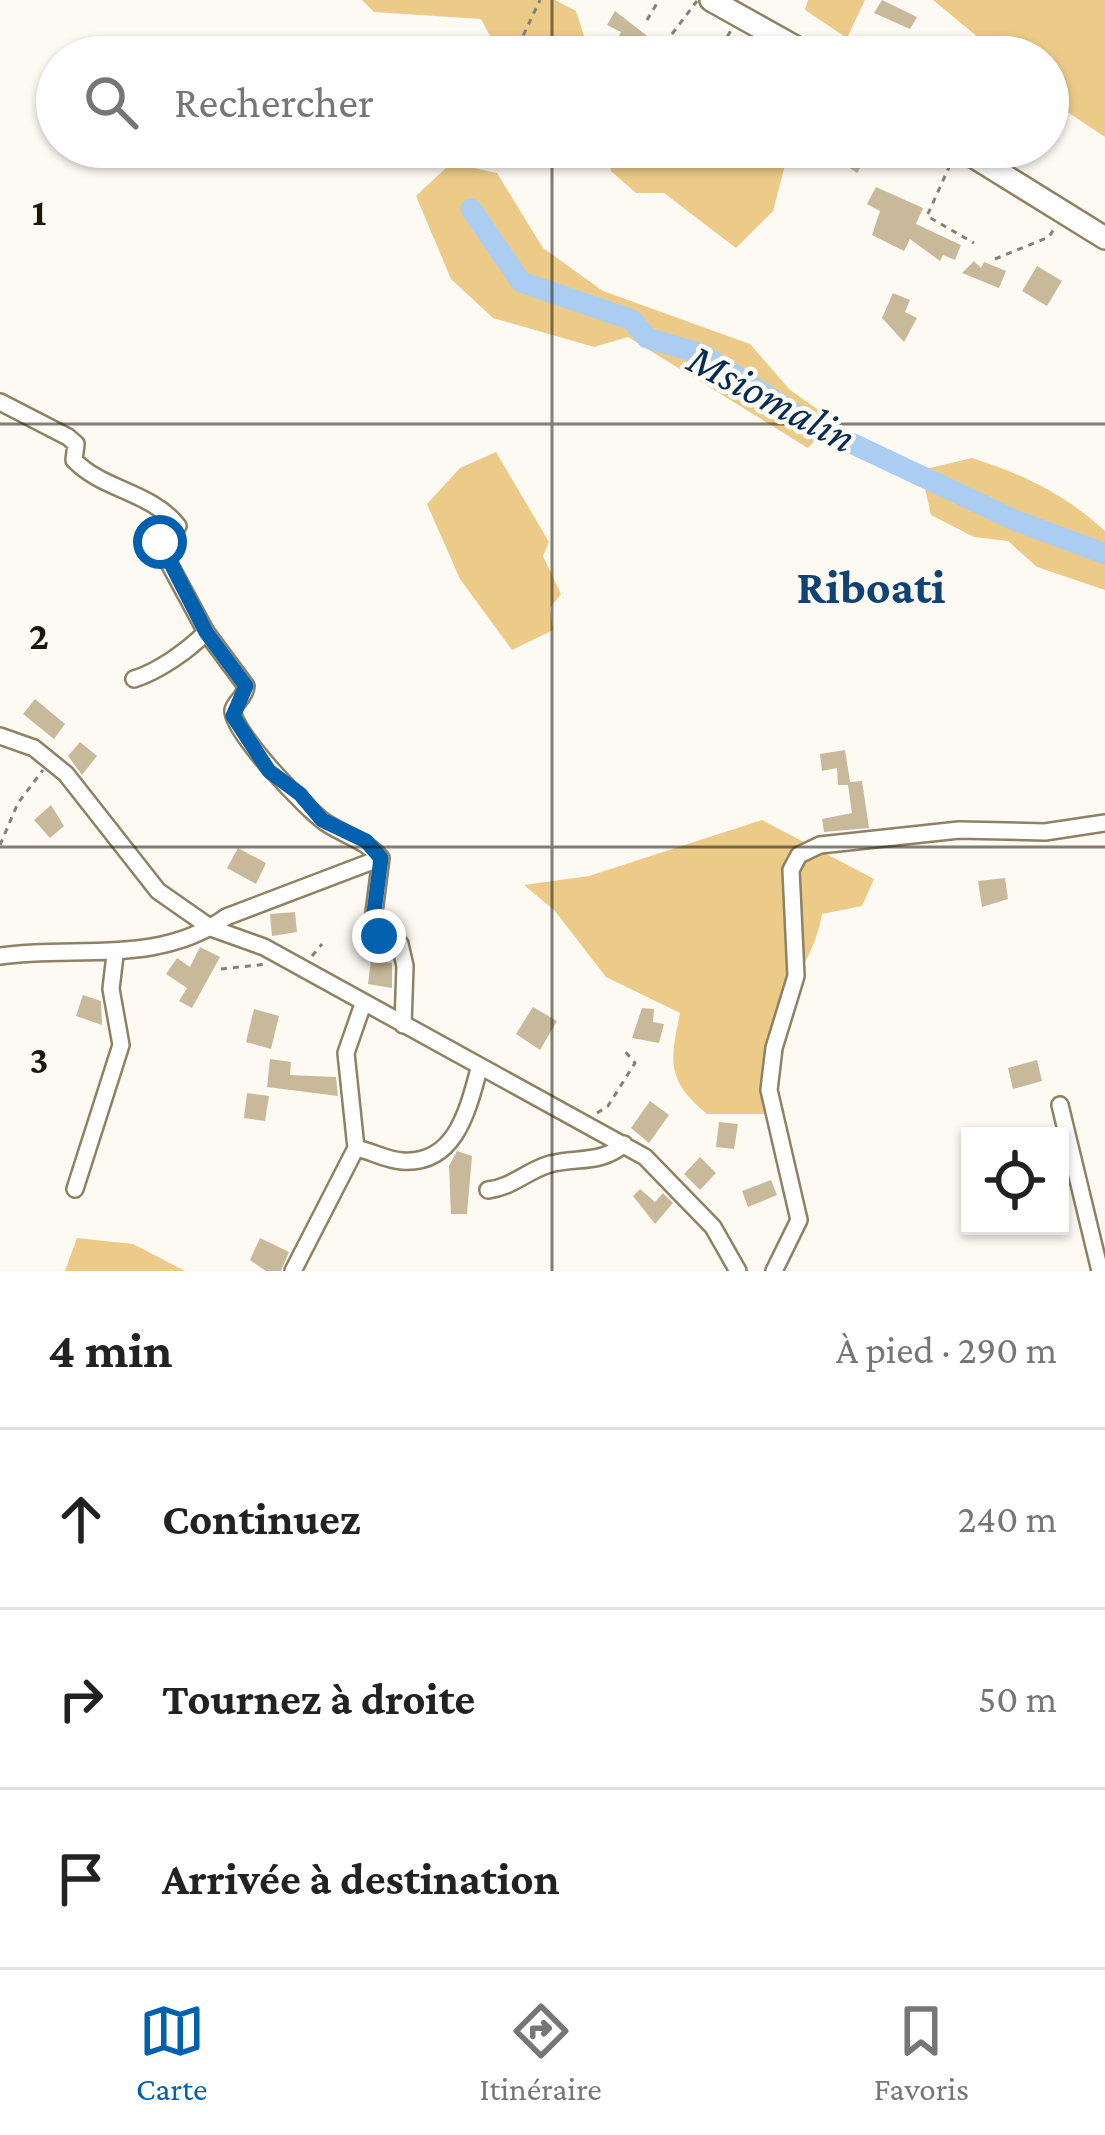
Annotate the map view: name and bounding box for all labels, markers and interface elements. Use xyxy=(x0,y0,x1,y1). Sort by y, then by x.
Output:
search box xyxy=(36,36,1069,168)
icon: search xyxy=(78,69,144,135)
text: Rechercher xyxy=(174,77,374,127)
text: 1 xyxy=(32,190,46,233)
water label: Msiomalin xyxy=(679,333,864,463)
route start xyxy=(133,515,187,569)
district label: Riboati xyxy=(797,560,946,613)
text: 2 xyxy=(29,614,49,657)
route end xyxy=(352,909,406,963)
text: 3 xyxy=(29,1038,49,1081)
map controls xyxy=(961,1127,1069,1235)
button: locate xyxy=(961,1127,1069,1235)
text: 4 min xyxy=(48,1321,173,1378)
text: À pied · 290 m xyxy=(836,1328,1057,1371)
icon: ahead xyxy=(48,1486,114,1552)
text: Continuez xyxy=(162,1494,361,1544)
text: 240 m xyxy=(958,1497,1057,1540)
icon: right xyxy=(48,1666,114,1732)
text: Tournez à droite xyxy=(162,1674,475,1724)
text: 50 m xyxy=(978,1677,1057,1720)
icon: arrive xyxy=(48,1846,114,1912)
text: Arrivée à destination xyxy=(162,1854,560,1904)
tab: Carte xyxy=(136,1998,208,2107)
tab: Itinéraire xyxy=(479,1998,602,2107)
tab: Favoris xyxy=(874,1998,969,2107)

